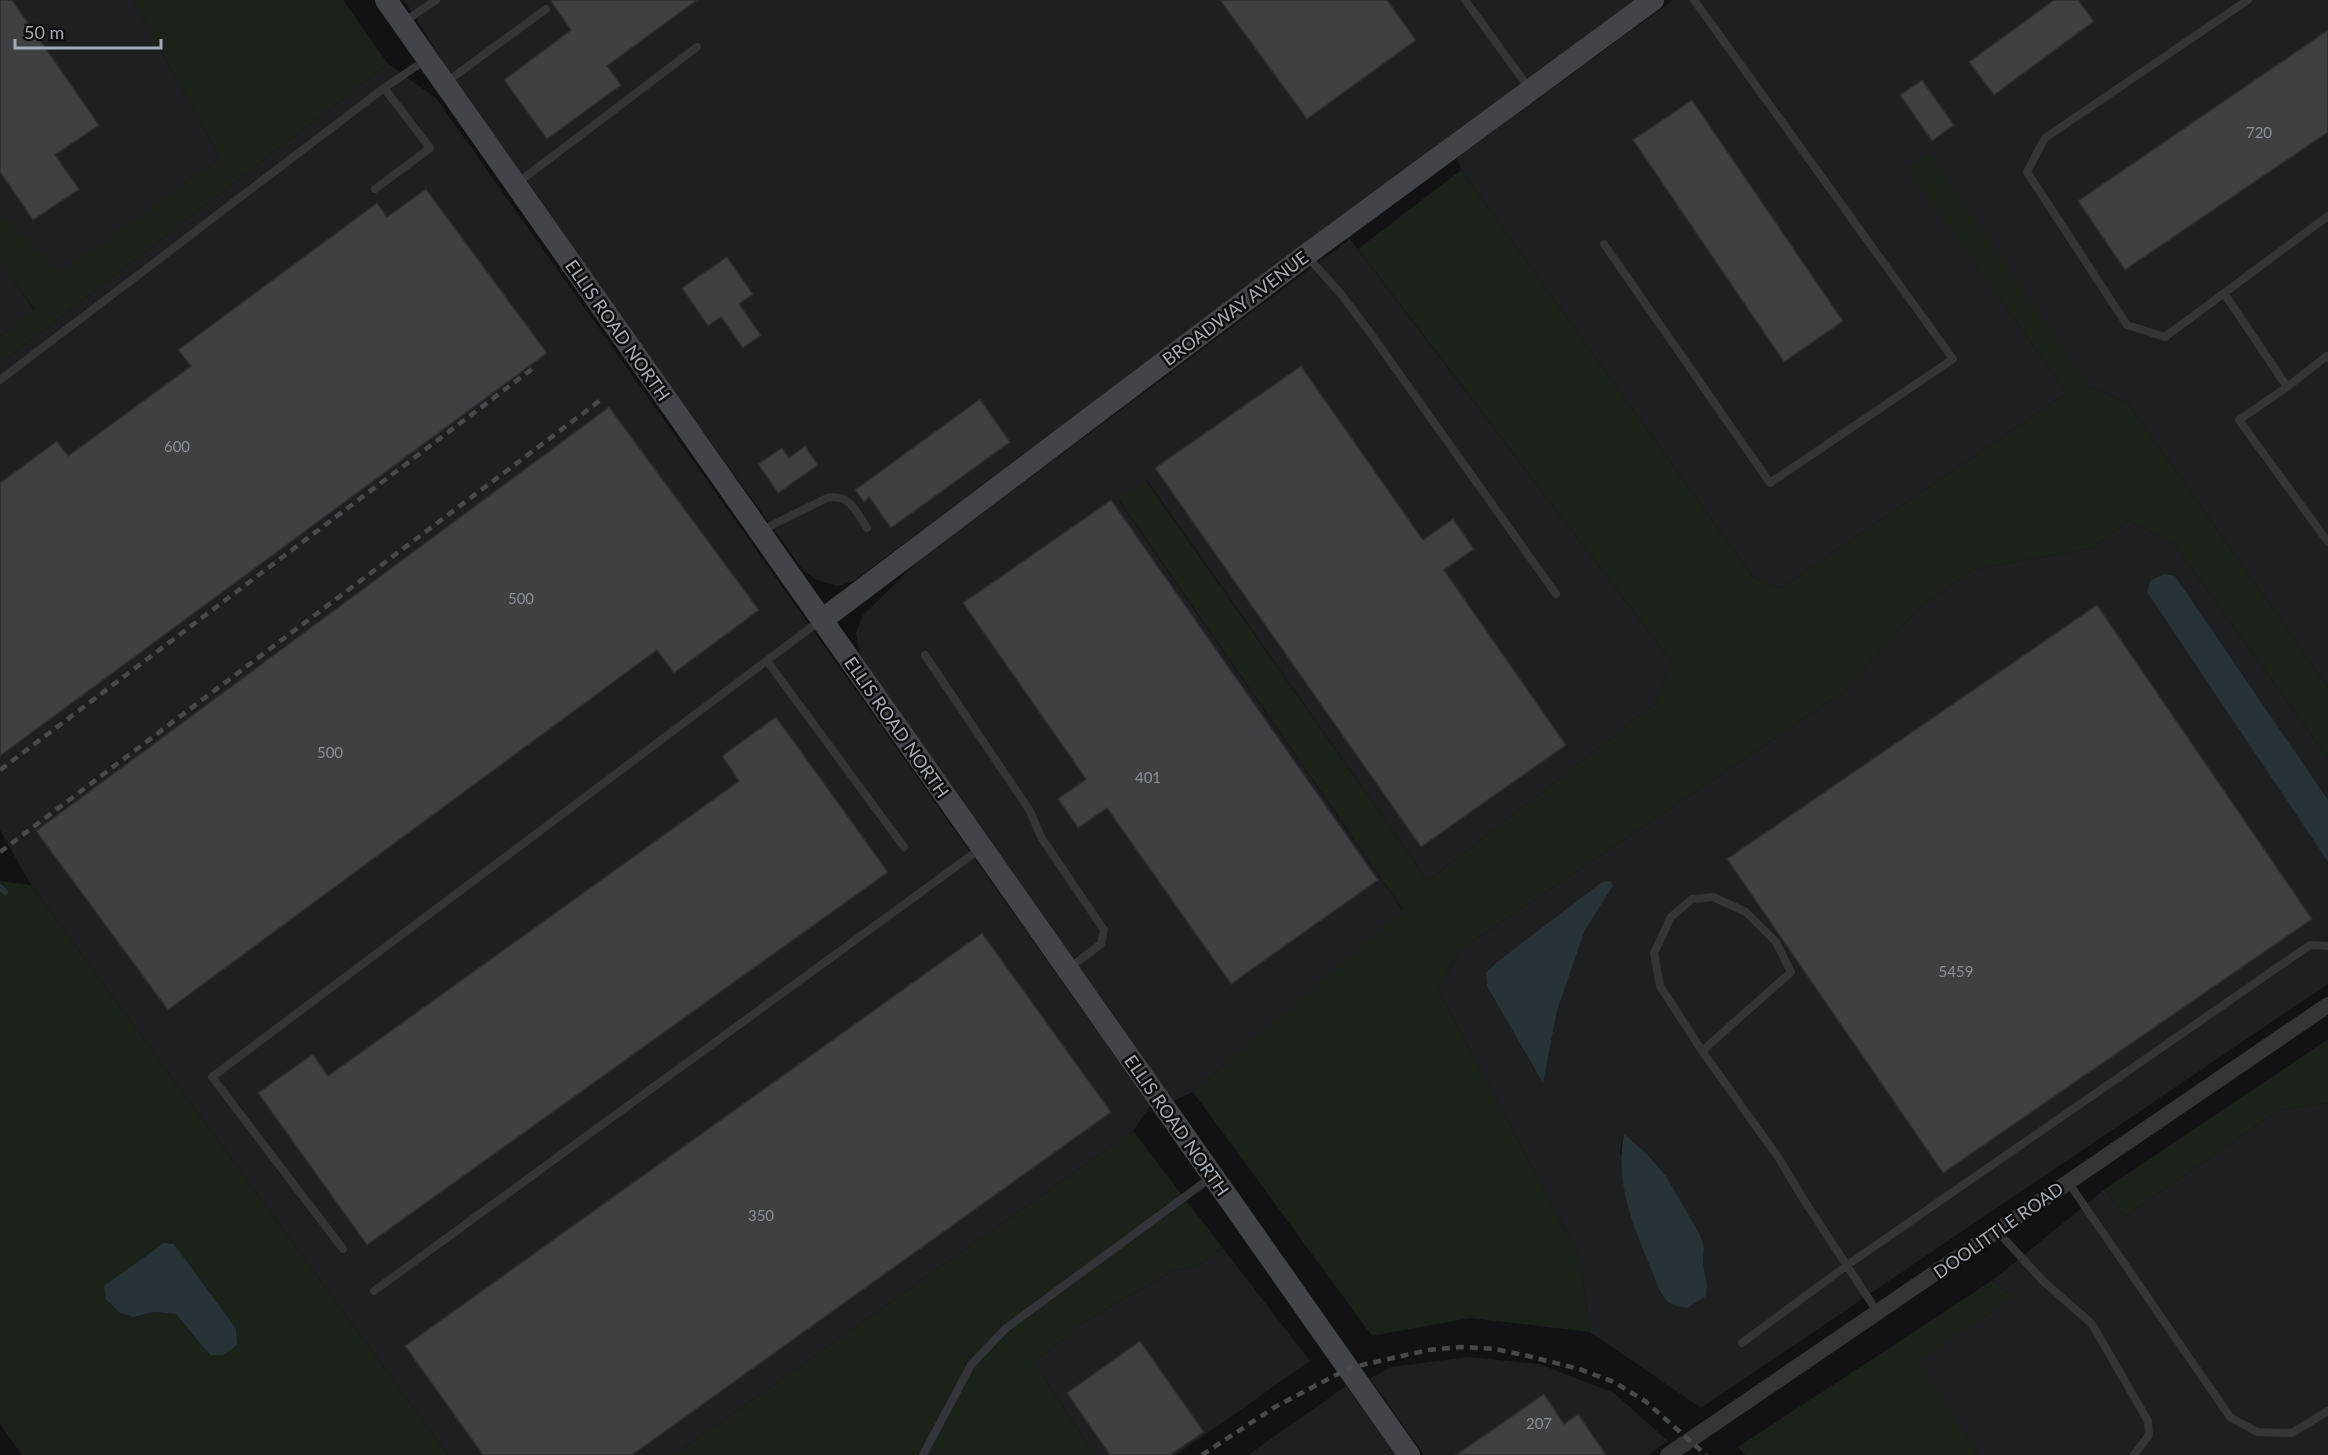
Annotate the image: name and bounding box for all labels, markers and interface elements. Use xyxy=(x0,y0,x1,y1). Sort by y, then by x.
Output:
scale bar xyxy=(15,12,160,50)
text: 50 m xyxy=(24,21,64,43)
house number: 720 xyxy=(2246,123,2272,141)
street label: BROADWAY AVENUE xyxy=(1158,246,1312,370)
street label: ELLIS ROAD NORTH xyxy=(561,255,675,405)
house number: 600 xyxy=(164,437,190,455)
house number: 500 xyxy=(508,589,534,607)
street label: ELLIS ROAD NORTH xyxy=(840,652,954,802)
house number: 500 xyxy=(317,743,343,761)
house number: 401 xyxy=(1135,768,1161,786)
house number: 5459 xyxy=(1939,962,1973,980)
street label: ELLIS ROAD NORTH xyxy=(1120,1050,1234,1200)
street label: DOOLITTLE ROAD xyxy=(1929,1177,2067,1283)
house number: 350 xyxy=(748,1206,774,1224)
house number: 207 xyxy=(1526,1414,1552,1432)

